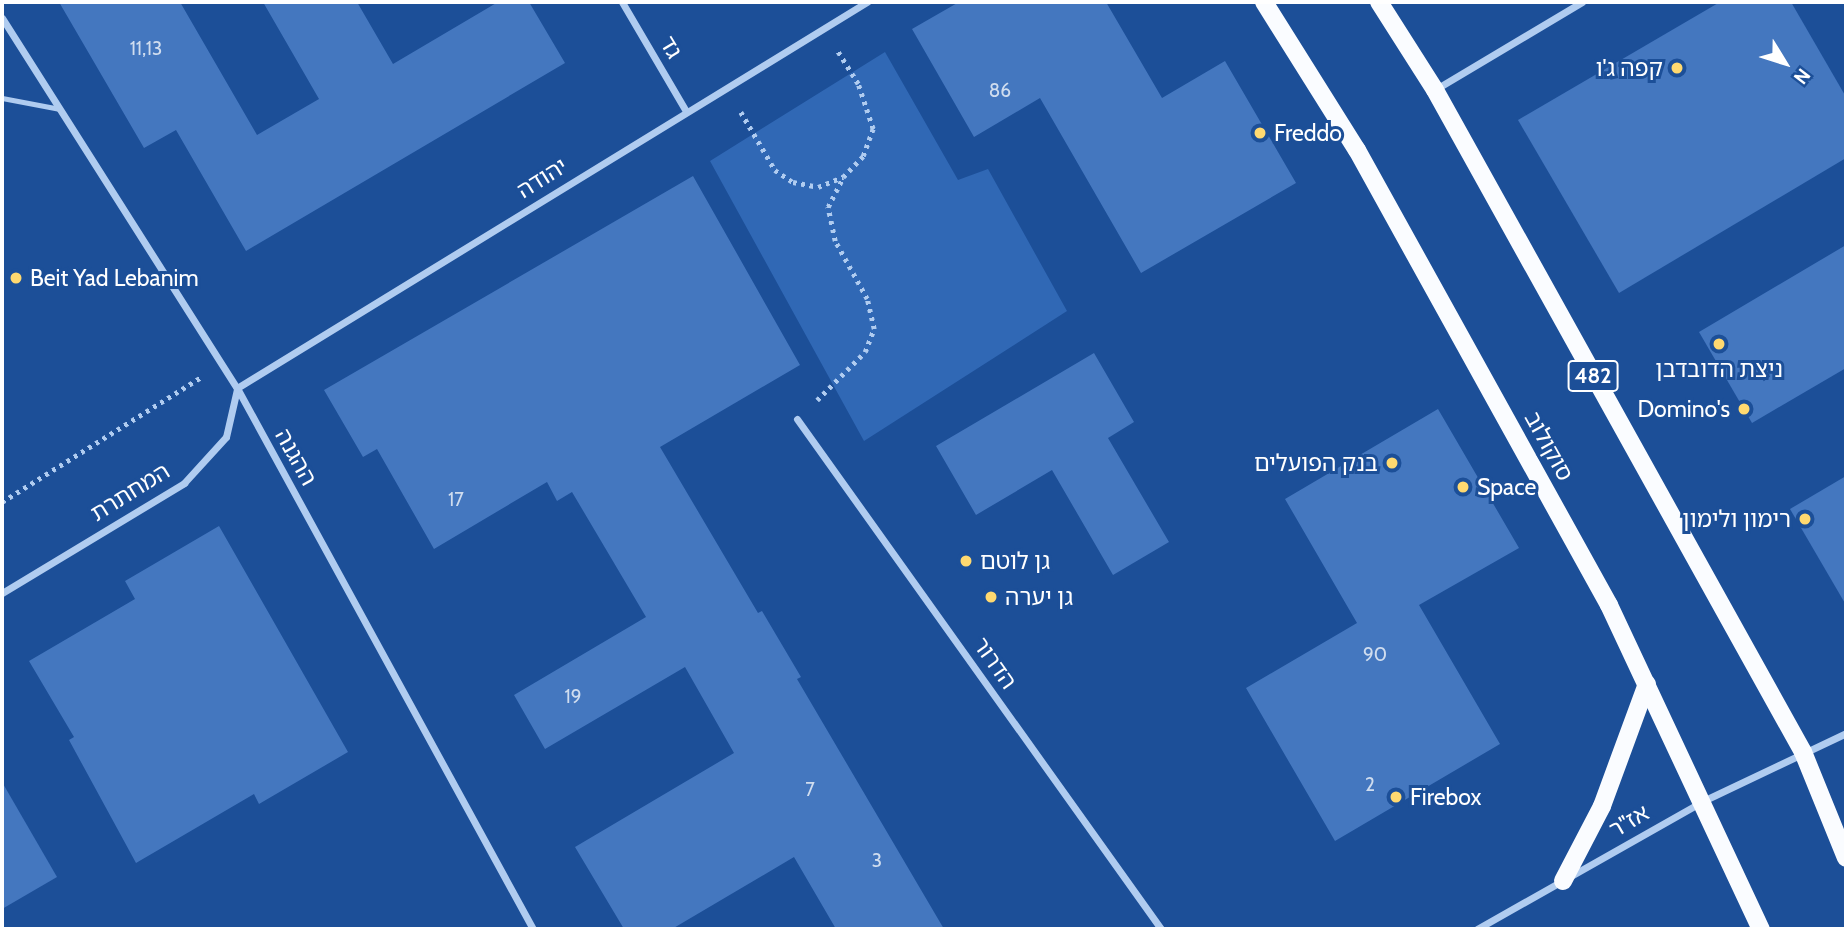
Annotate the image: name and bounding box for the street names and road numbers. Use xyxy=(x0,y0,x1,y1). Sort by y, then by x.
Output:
street label: גד xyxy=(654,31,688,63)
street label: יהודה xyxy=(512,152,572,204)
road number: 482 xyxy=(1567,358,1619,394)
street label: סוקולוב xyxy=(1519,407,1579,485)
street label: ההגנה xyxy=(269,424,323,490)
street label: המחתרת xyxy=(85,457,175,527)
street label: הדרור xyxy=(967,632,1023,694)
street label: אז"ר xyxy=(1604,799,1654,843)

